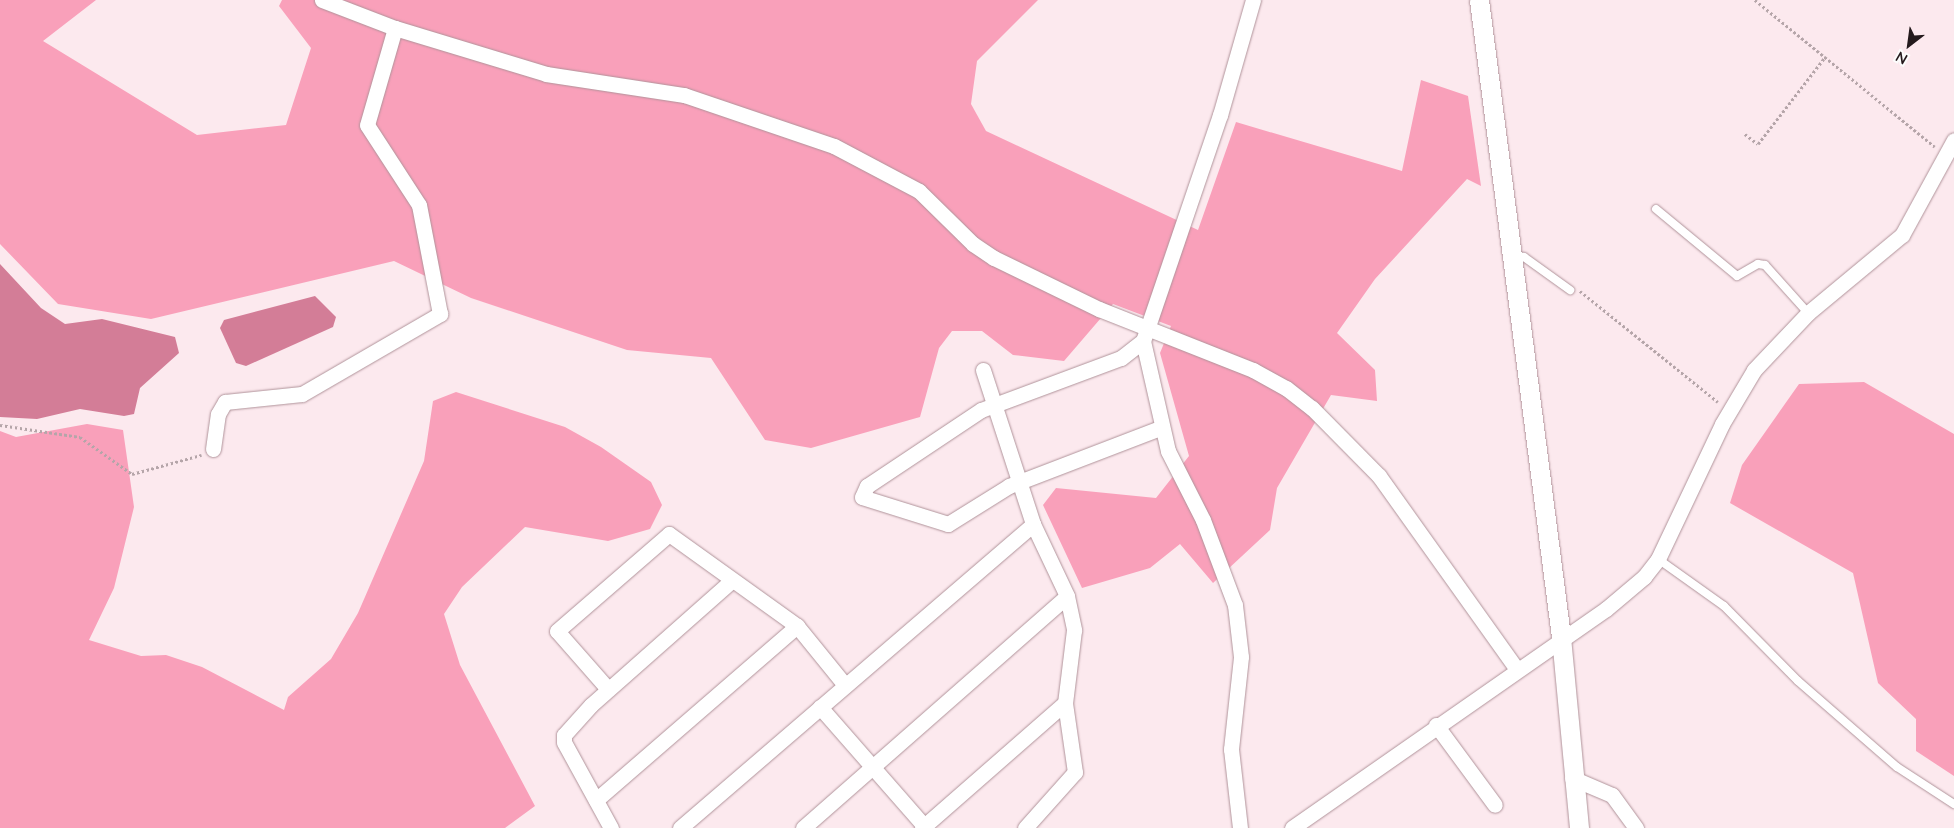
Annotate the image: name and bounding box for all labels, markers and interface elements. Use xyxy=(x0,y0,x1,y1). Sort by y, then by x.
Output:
north arrow xyxy=(1884,20,1934,70)
text: N xyxy=(1892,48,1910,68)

